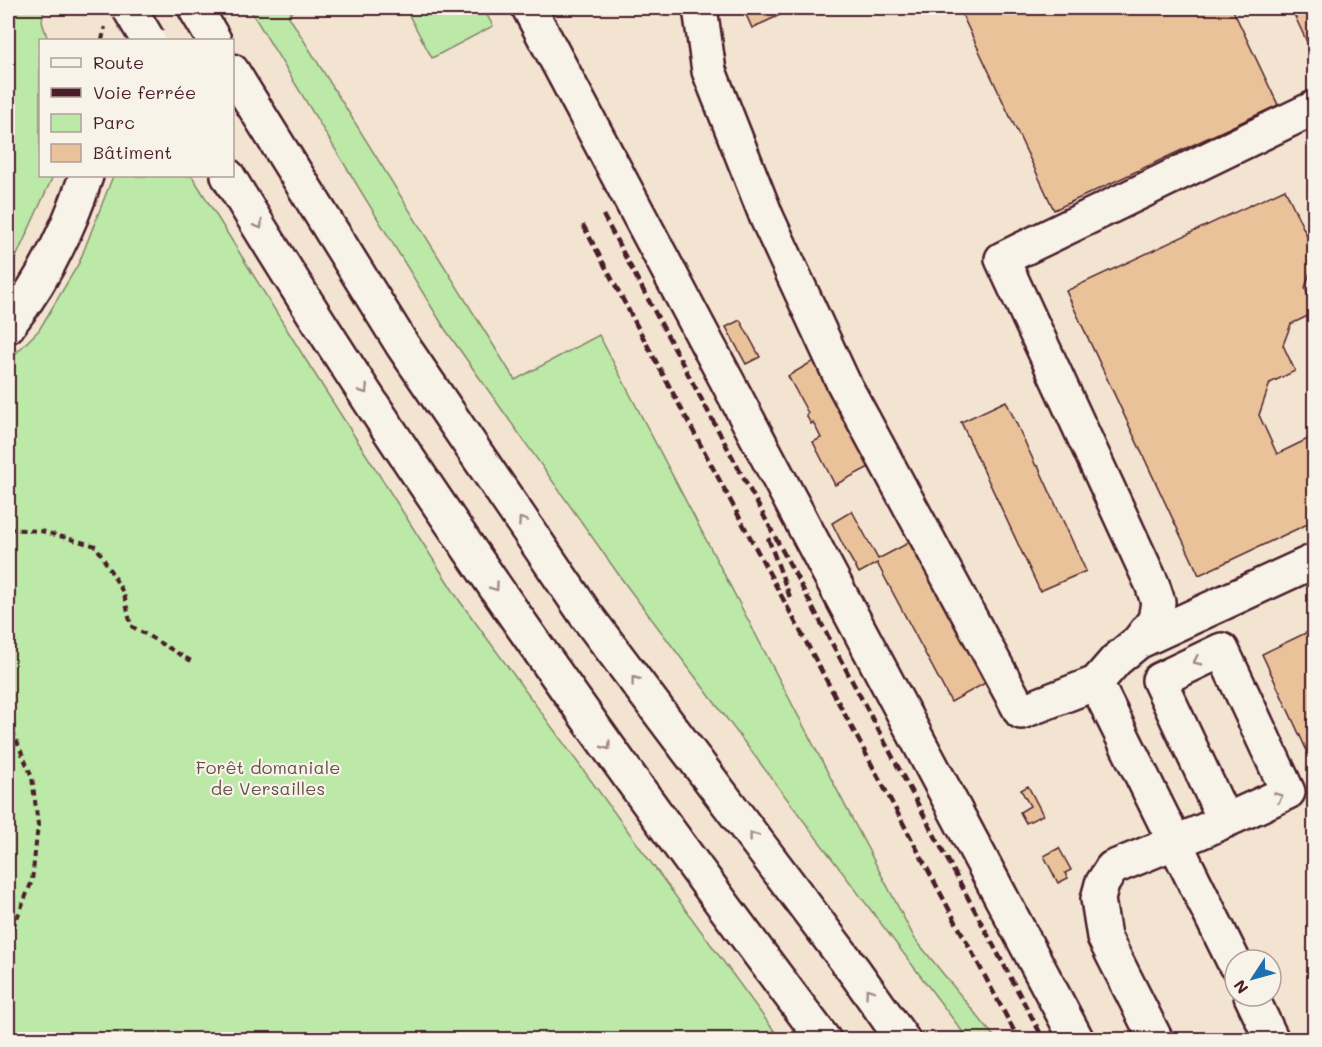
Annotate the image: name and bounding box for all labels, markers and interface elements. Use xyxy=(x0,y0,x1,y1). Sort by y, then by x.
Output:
legend xyxy=(39,39,234,177)
text: Route xyxy=(93,50,144,74)
text: Voie ferrée xyxy=(93,80,196,104)
text: Parc xyxy=(93,110,135,134)
text: Bâtiment xyxy=(93,140,172,164)
one-way arrow xyxy=(251,219,262,230)
one-way arrow xyxy=(356,383,367,394)
one-way arrow xyxy=(518,517,529,528)
one-way arrow xyxy=(488,580,499,591)
one-way arrow xyxy=(1193,654,1204,666)
one-way arrow xyxy=(631,676,642,687)
one-way arrow xyxy=(600,740,611,751)
park label: Forêt domaniale de Versailles xyxy=(196,755,340,800)
one-way arrow xyxy=(1272,792,1283,804)
one-way arrow xyxy=(749,832,760,843)
north arrow xyxy=(1223,948,1283,1008)
text: N xyxy=(1228,976,1253,998)
one-way arrow xyxy=(866,987,877,998)

